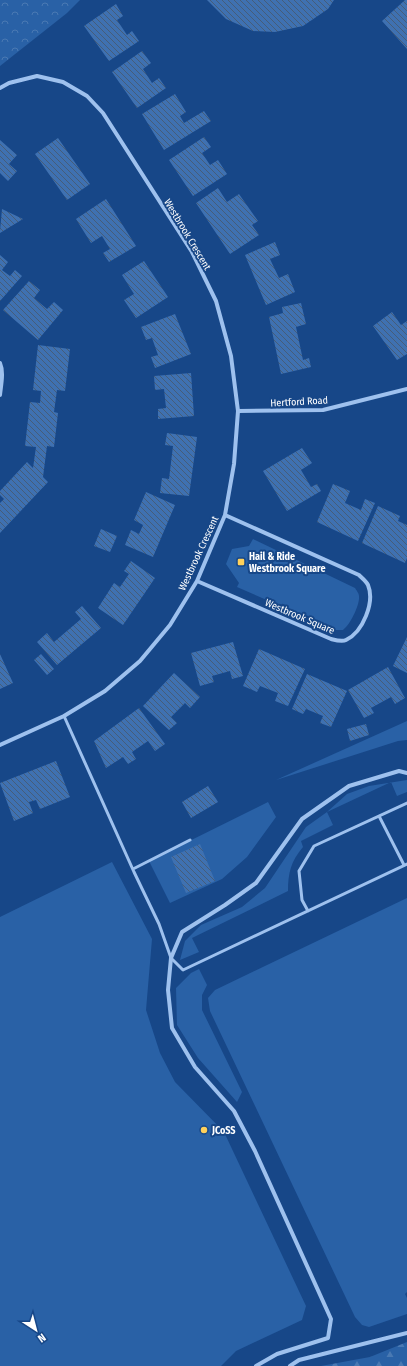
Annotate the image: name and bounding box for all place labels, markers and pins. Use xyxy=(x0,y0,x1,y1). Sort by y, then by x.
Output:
place label: Hail & Ride Westbrook Square xyxy=(249,551,326,575)
marker: Hail & Ride Westbrook Square xyxy=(236,557,246,567)
marker: JCoSS xyxy=(199,1125,209,1135)
place label: JCoSS xyxy=(211,1125,236,1137)

